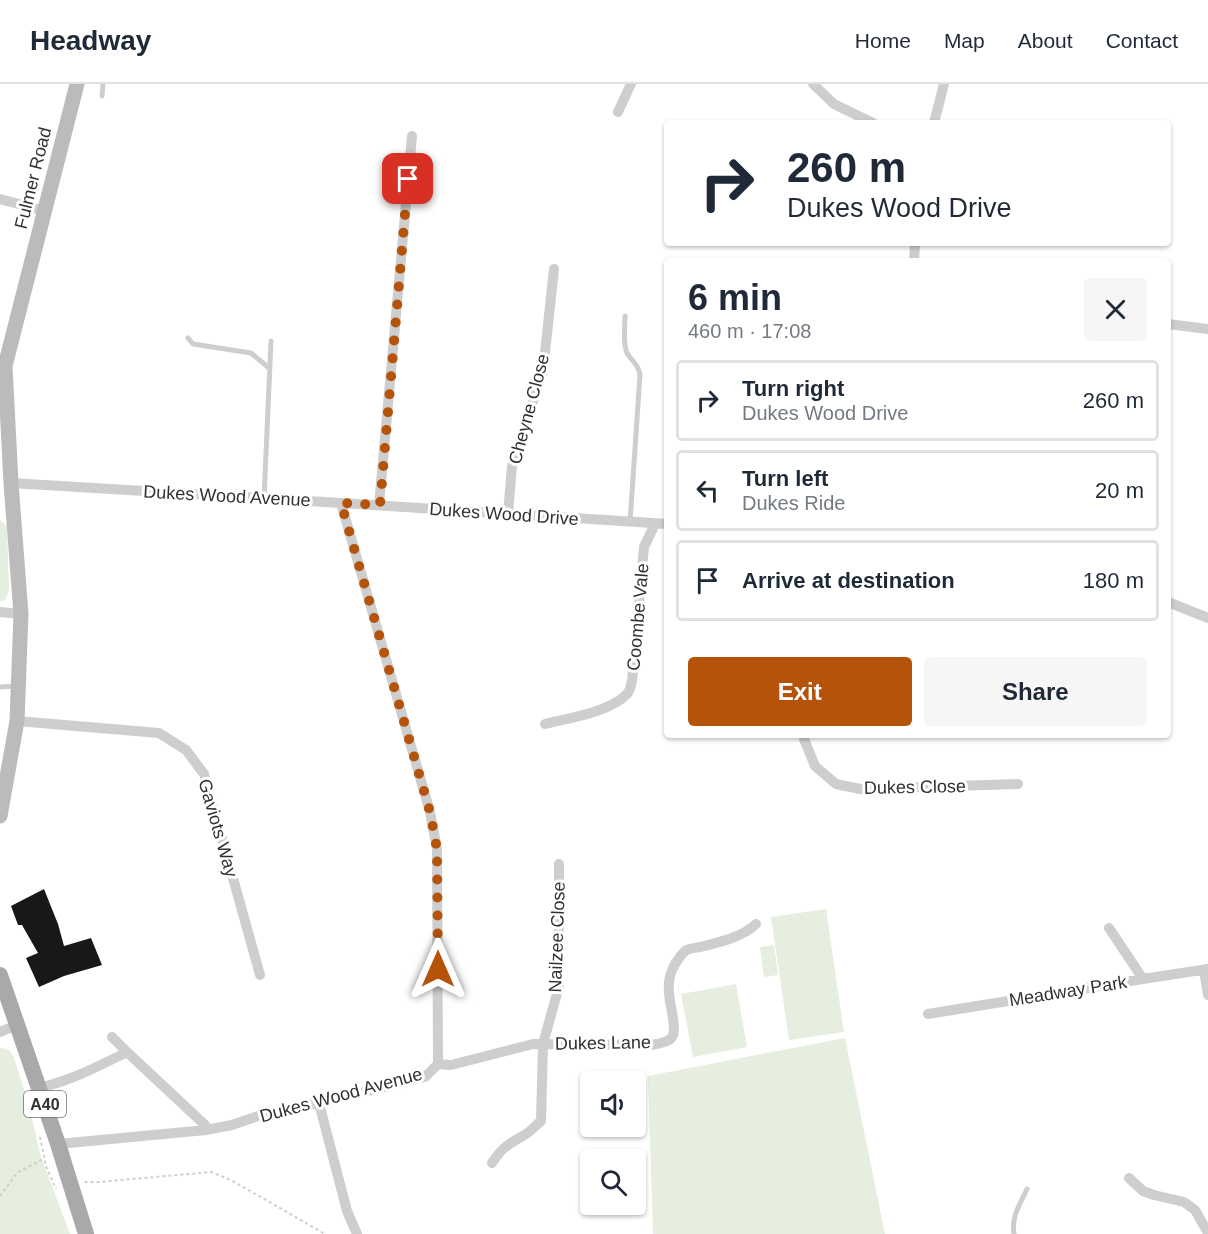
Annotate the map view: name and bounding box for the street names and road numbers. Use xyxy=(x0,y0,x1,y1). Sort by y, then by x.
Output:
street label: Fulmer Road xyxy=(11,125,55,231)
street label: Cheyne Close xyxy=(505,352,553,466)
street label: Dukes Wood Avenue xyxy=(143,482,311,510)
street label: Dukes Wood Drive xyxy=(429,499,579,529)
street label: Coombe Vale xyxy=(623,562,653,672)
street label: Dukes Close xyxy=(864,776,966,798)
street label: Gaviots Way xyxy=(194,777,242,879)
street label: Nailzee Close xyxy=(545,881,569,993)
street label: Meadway Park xyxy=(1008,972,1129,1010)
street label: Dukes Lane xyxy=(555,1032,651,1054)
street label: Dukes Wood Avenue xyxy=(258,1064,424,1126)
road number: A40 xyxy=(24,1091,66,1117)

